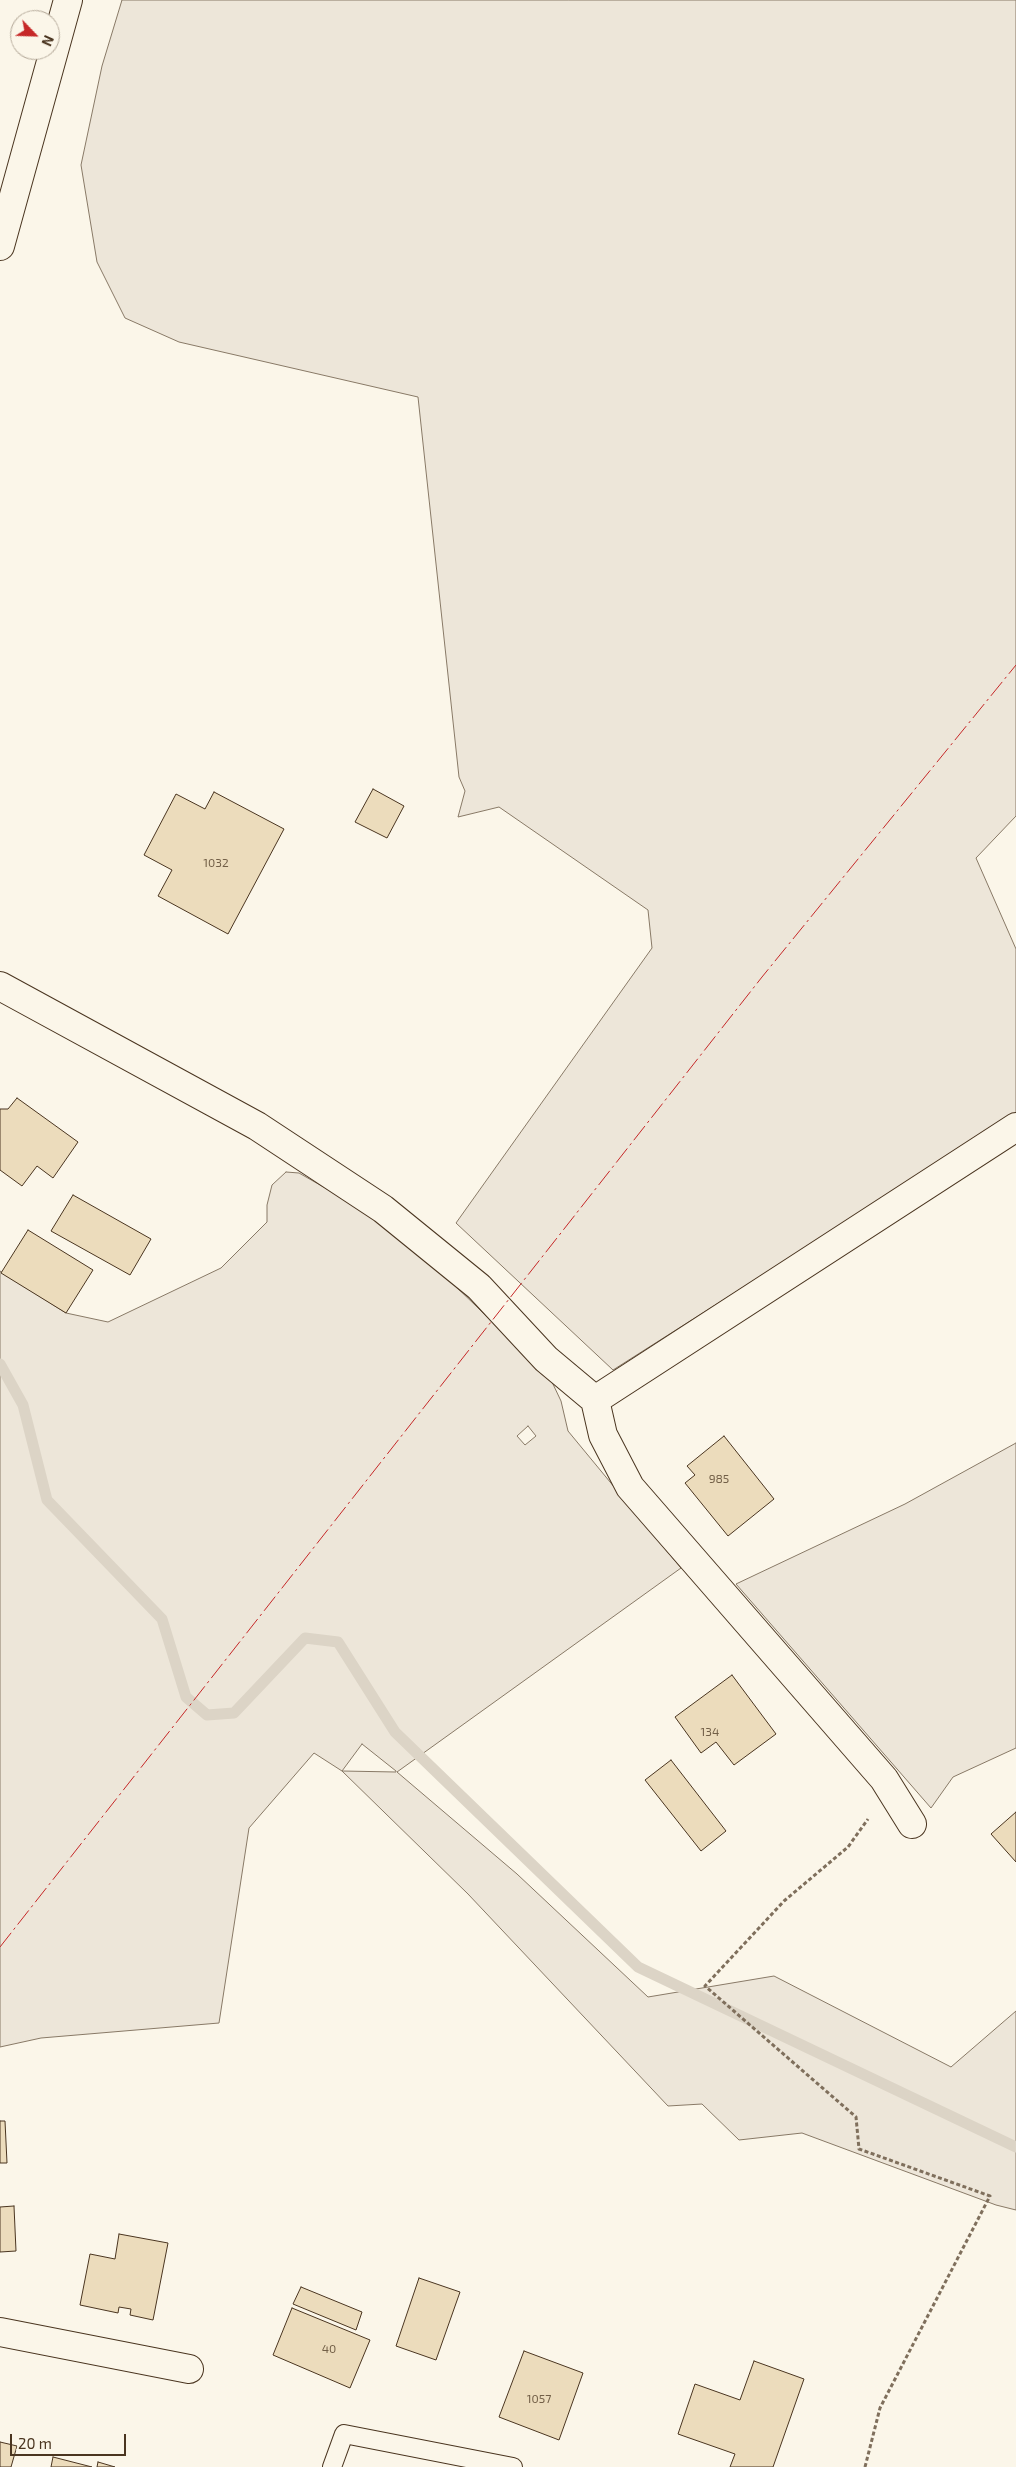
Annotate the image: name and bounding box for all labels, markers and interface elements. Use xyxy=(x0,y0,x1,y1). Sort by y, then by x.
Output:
north arrow xyxy=(10,10,60,60)
text: N xyxy=(38,33,58,49)
house number: 1032 xyxy=(203,856,229,870)
house number: 985 xyxy=(709,1472,729,1486)
house number: 134 xyxy=(701,1725,719,1739)
house number: 40 xyxy=(322,2342,336,2356)
house number: 1057 xyxy=(527,2392,551,2406)
scale bar xyxy=(12,2424,129,2456)
text: 20 m xyxy=(18,2434,52,2452)

